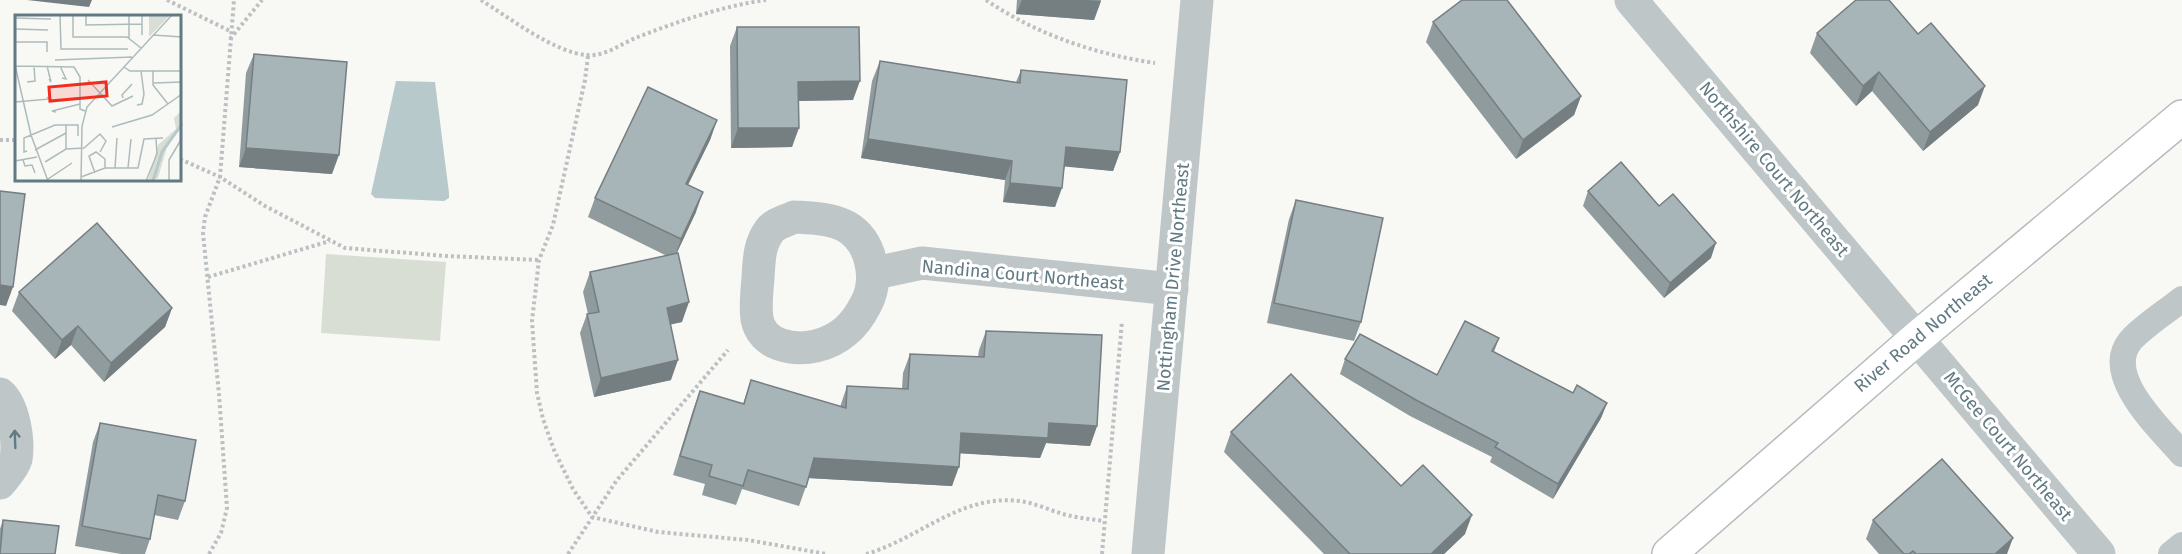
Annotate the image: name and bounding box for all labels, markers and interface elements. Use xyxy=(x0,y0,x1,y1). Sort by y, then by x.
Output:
inset map xyxy=(15,15,182,182)
street label: Northshire Court Northeast xyxy=(1694,77,1854,261)
street label: Nottingham Drive Northeast xyxy=(1152,161,1194,392)
street label: Nandina Court Northeast xyxy=(921,255,1126,295)
street label: River Road Northeast xyxy=(1849,268,1997,397)
street label: McGee Court Northeast xyxy=(1939,367,2077,526)
one-way arrow xyxy=(9,430,21,450)

